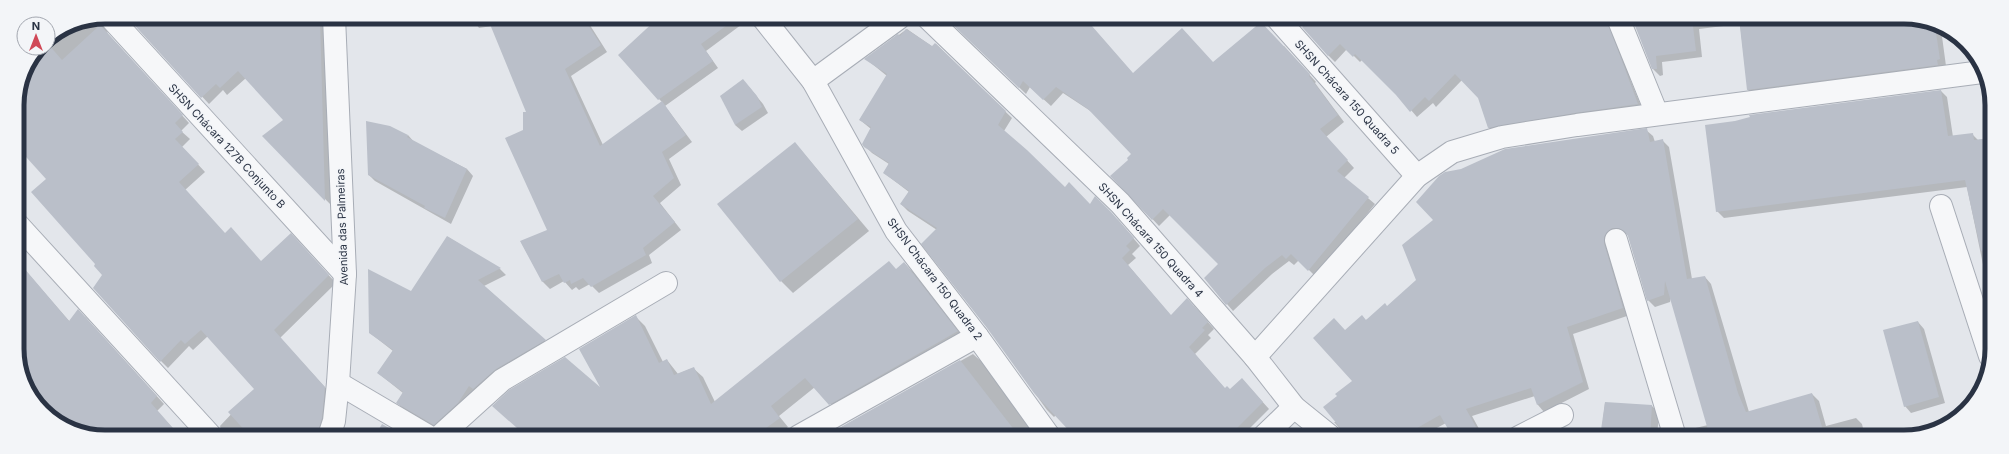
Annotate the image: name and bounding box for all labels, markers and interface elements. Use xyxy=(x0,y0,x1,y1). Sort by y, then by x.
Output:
north arrow xyxy=(16,16,56,56)
text: N xyxy=(32,19,40,33)
street label: SHSN Chácara 150 Quadra 5 xyxy=(1292,37,1402,157)
street label: SHSN Chácara 127B Conjunto B xyxy=(166,81,288,211)
street label: Avenida das Palmeiras xyxy=(333,168,351,286)
street label: SHSN Chácara 150 Quadra 4 xyxy=(1096,180,1206,300)
street label: SHSN Chácara 150 Quadra 2 xyxy=(884,215,986,343)

